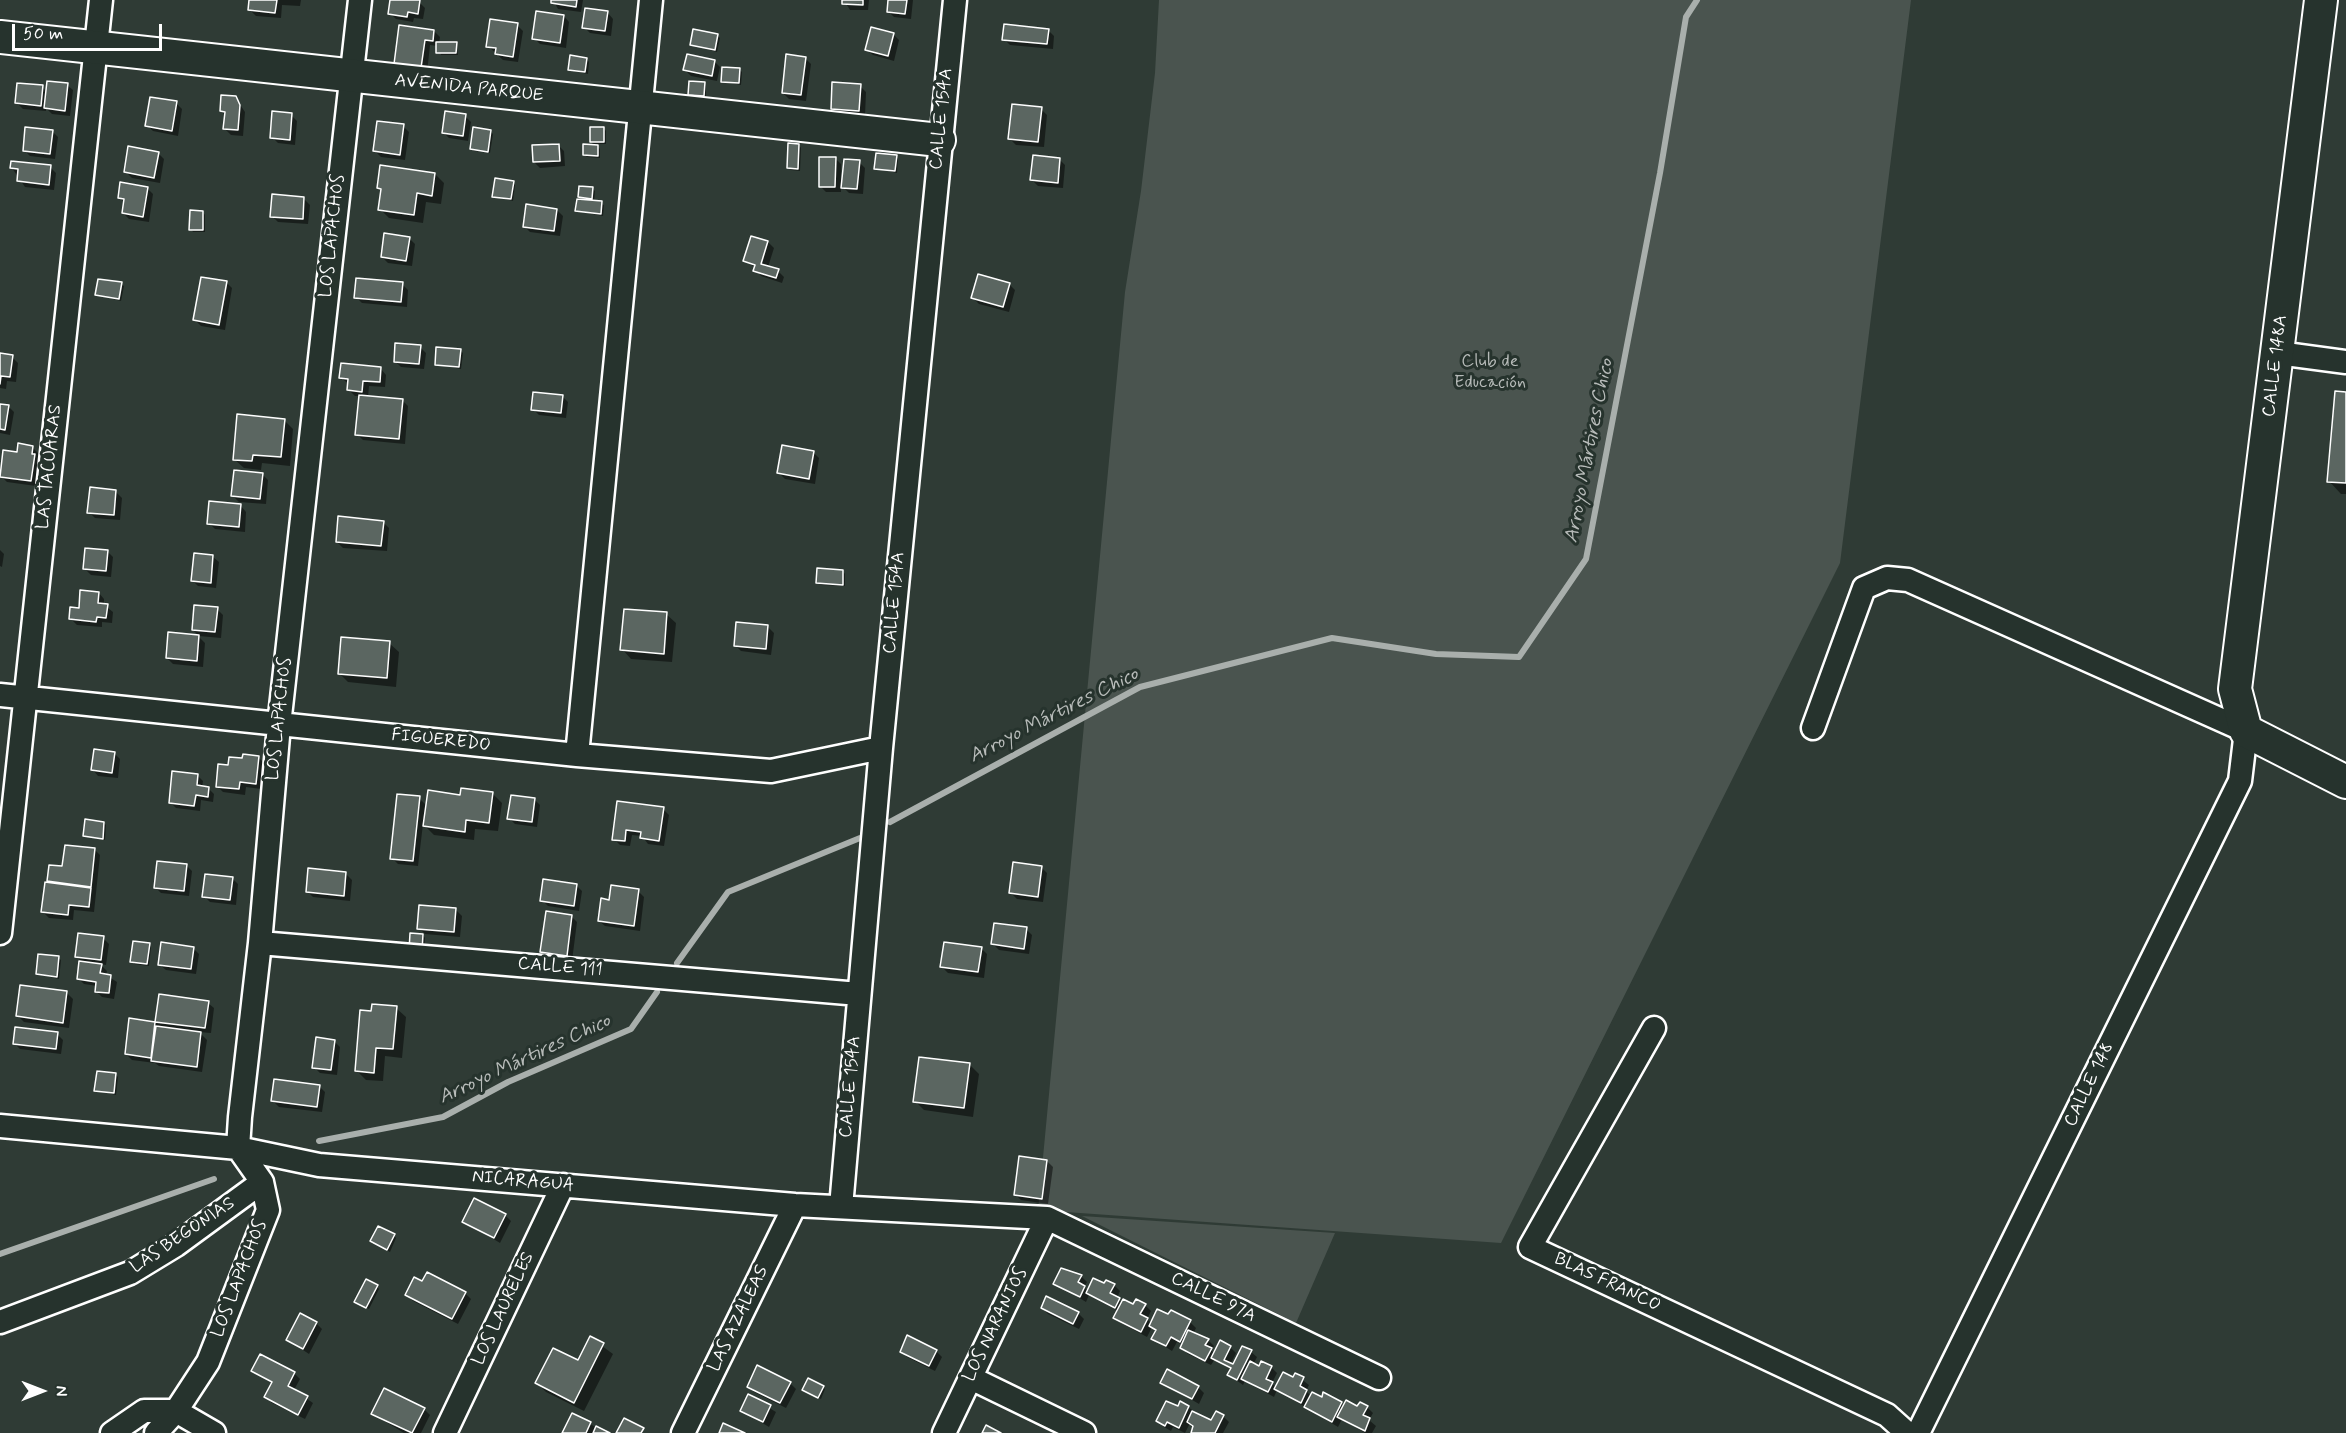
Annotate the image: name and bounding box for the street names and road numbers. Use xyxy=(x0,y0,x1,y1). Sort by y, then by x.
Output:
street label: CALLE 154A xyxy=(926,67,958,171)
street label: AVENIDA PARQUE xyxy=(394,70,544,108)
street label: LOS LAPACHOS xyxy=(316,173,350,299)
street label: CALLE 148A xyxy=(2259,314,2293,418)
street label: LAS TACUARAS xyxy=(33,404,67,530)
street label: CALLE 154A xyxy=(880,551,910,655)
street label: LOS LAPACHOS xyxy=(263,656,297,782)
street label: FIGUEREDO xyxy=(390,725,492,757)
street label: CALLE 111 xyxy=(517,954,603,982)
street label: CALLE 154A xyxy=(836,1035,866,1139)
street label: CALLE 148 xyxy=(2060,1039,2120,1131)
street label: NICARAGUA xyxy=(471,1167,575,1197)
street label: LAS BEGONIAS xyxy=(127,1193,239,1279)
street label: LOS LAPACHOS xyxy=(208,1217,272,1341)
street label: LOS LAURELES xyxy=(468,1249,540,1369)
street label: BLAS FRANCO xyxy=(1550,1249,1664,1317)
street label: LAS AZALEAS xyxy=(704,1262,774,1376)
street label: LOS NARANJOS xyxy=(959,1264,1033,1386)
street label: CALLE 97A xyxy=(1167,1268,1259,1328)

